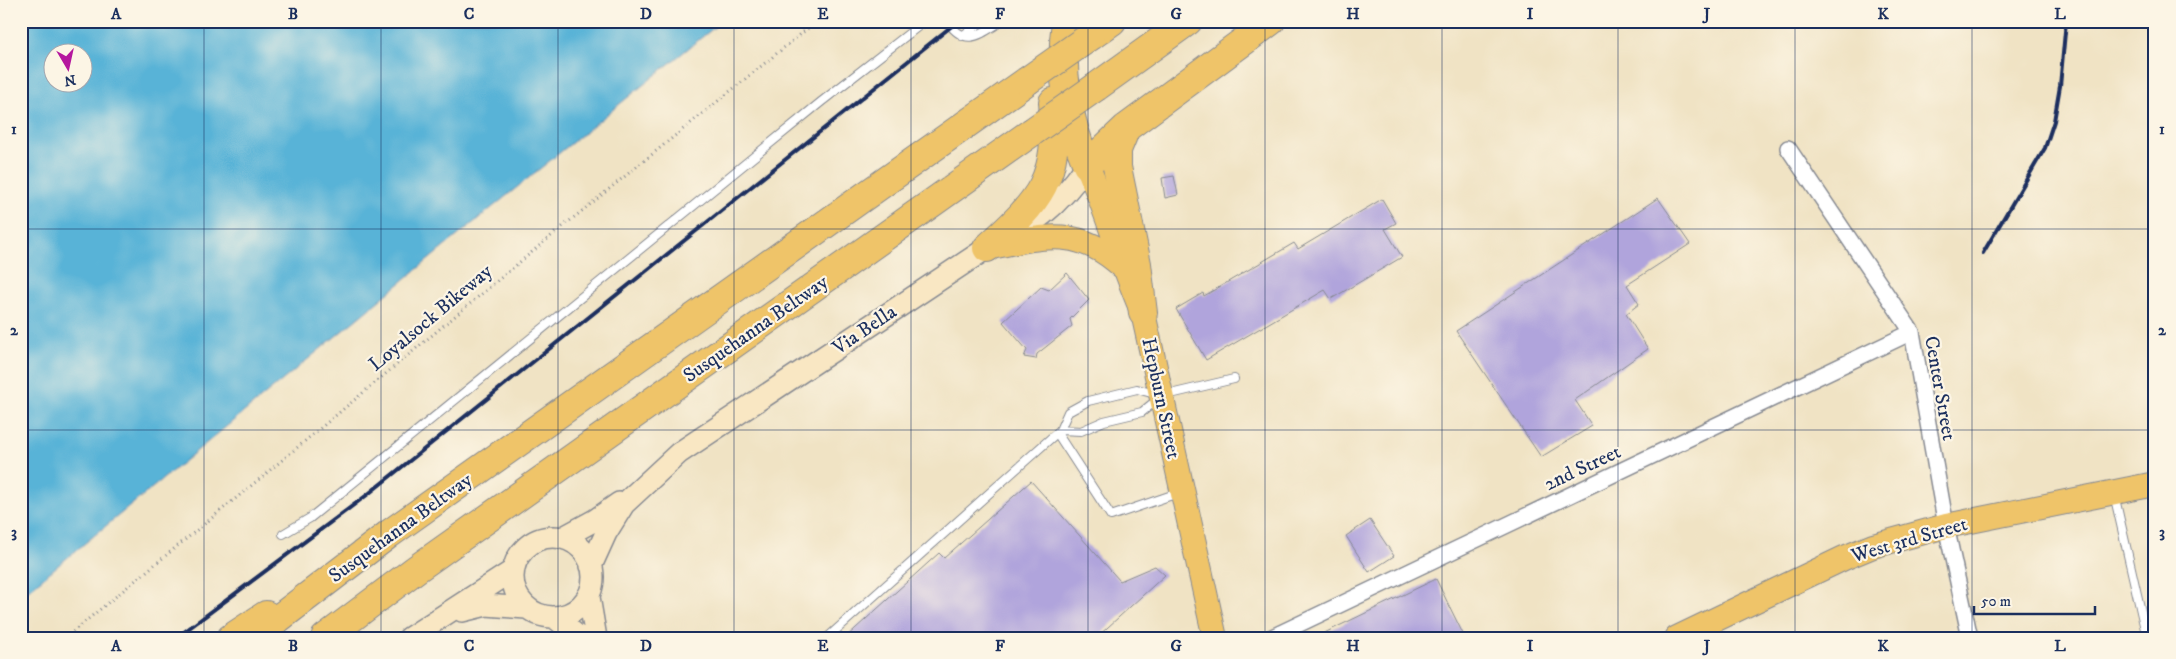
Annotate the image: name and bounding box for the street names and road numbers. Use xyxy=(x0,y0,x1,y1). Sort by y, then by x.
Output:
street label: Loyalsock Bikeway xyxy=(364,259,498,377)
street label: Susquehanna Beltway xyxy=(679,270,834,389)
street label: Via Bella xyxy=(827,300,902,361)
street label: Center Street xyxy=(1918,334,1961,442)
street label: Hepburn Street xyxy=(1135,335,1186,461)
street label: 2nd Street xyxy=(1540,440,1625,497)
street label: Susquehanna Beltway xyxy=(324,467,478,589)
street label: West 3rd Street xyxy=(1848,512,1970,569)

